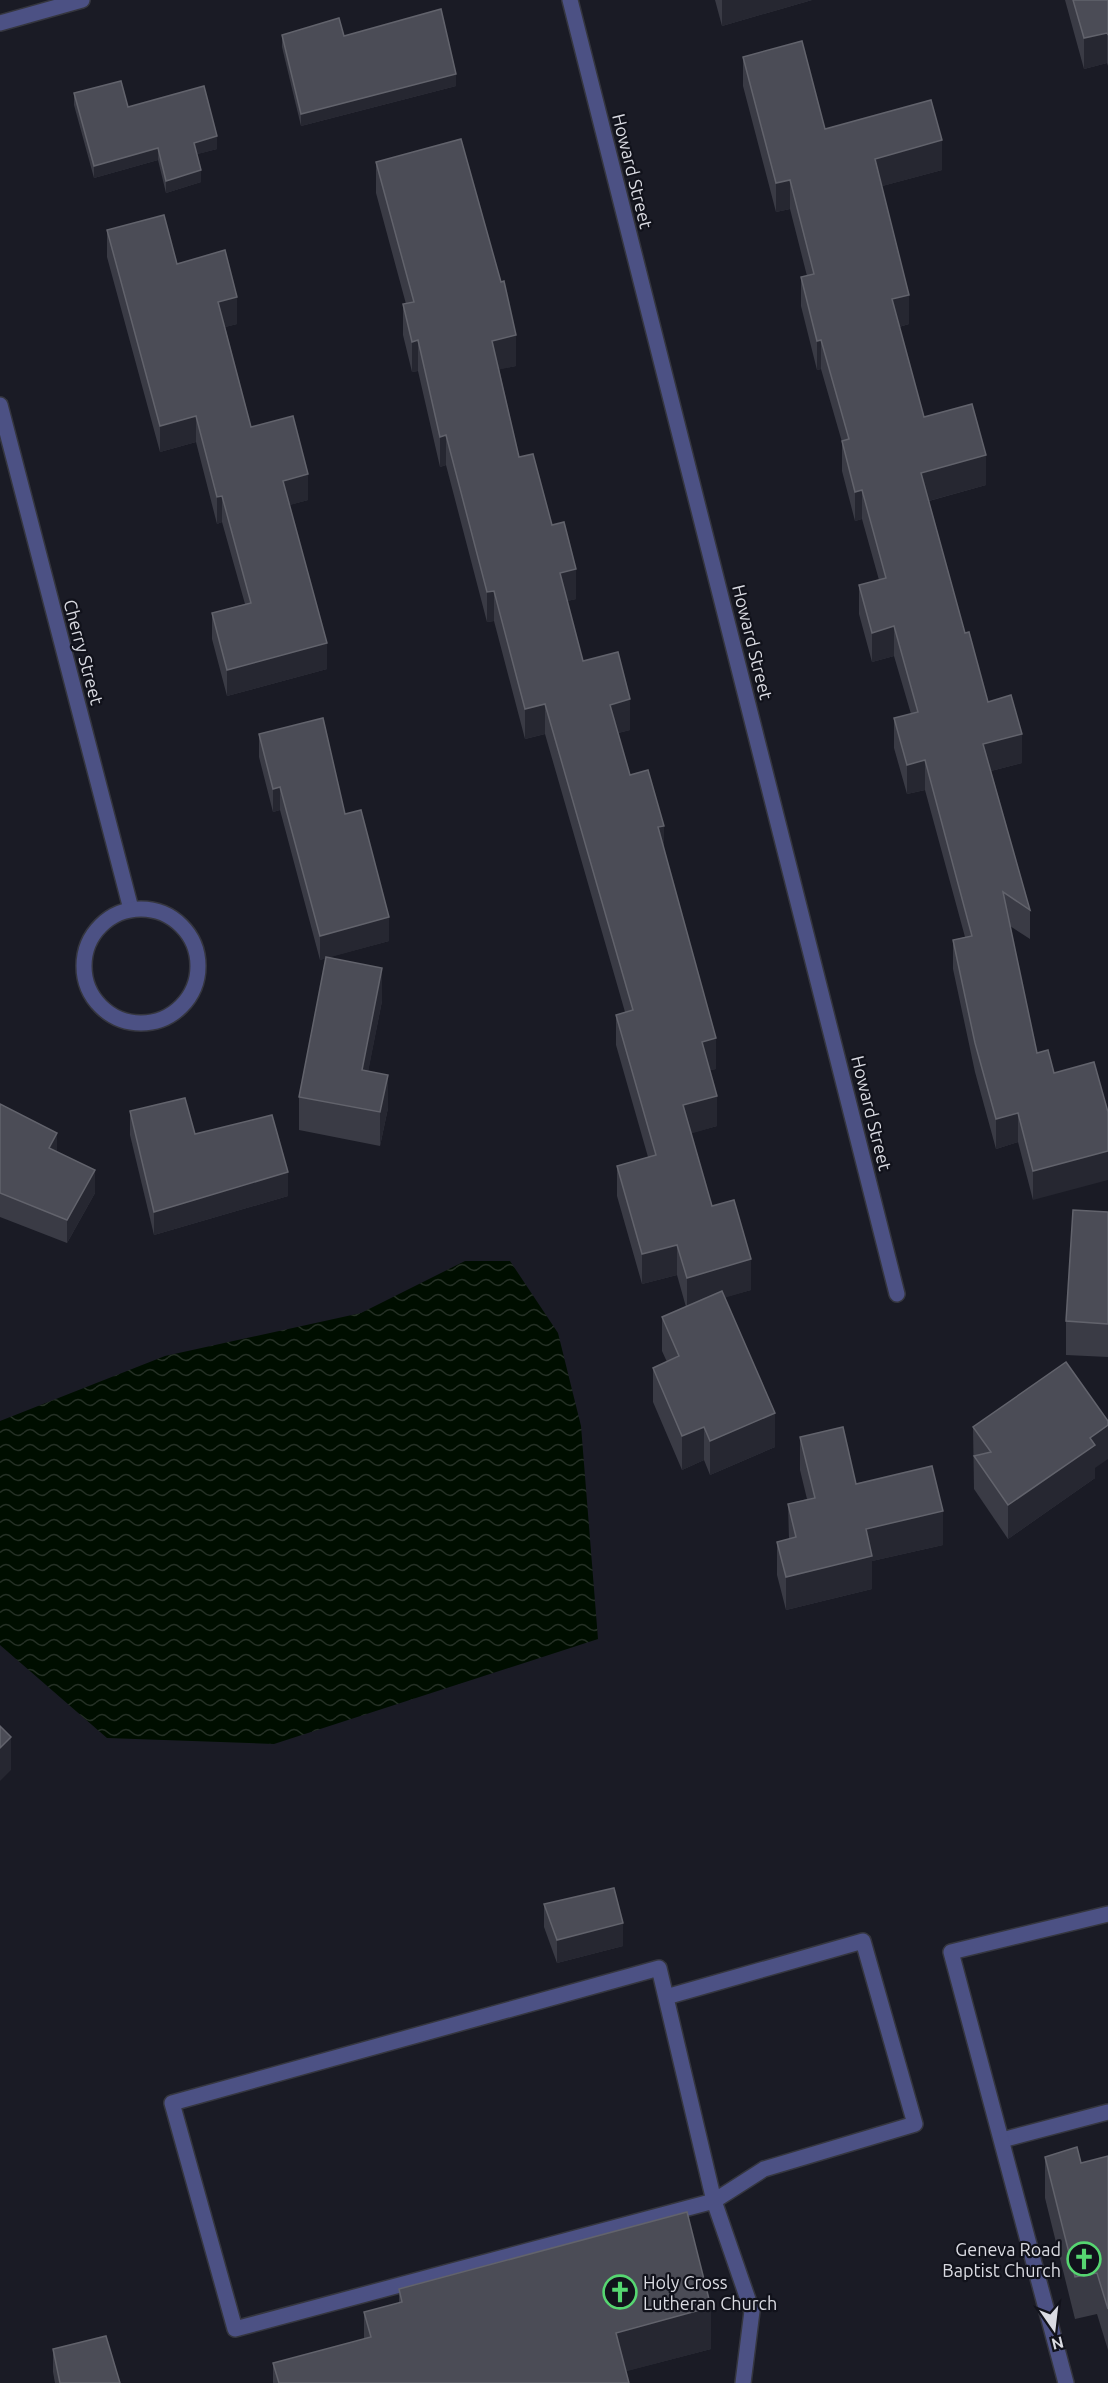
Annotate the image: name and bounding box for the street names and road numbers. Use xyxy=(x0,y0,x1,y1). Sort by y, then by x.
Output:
street label: Howard Street xyxy=(609,111,657,231)
street label: Howard Street xyxy=(729,582,777,702)
street label: Cherry Street xyxy=(60,597,108,707)
street label: Howard Street xyxy=(848,1053,896,1173)

